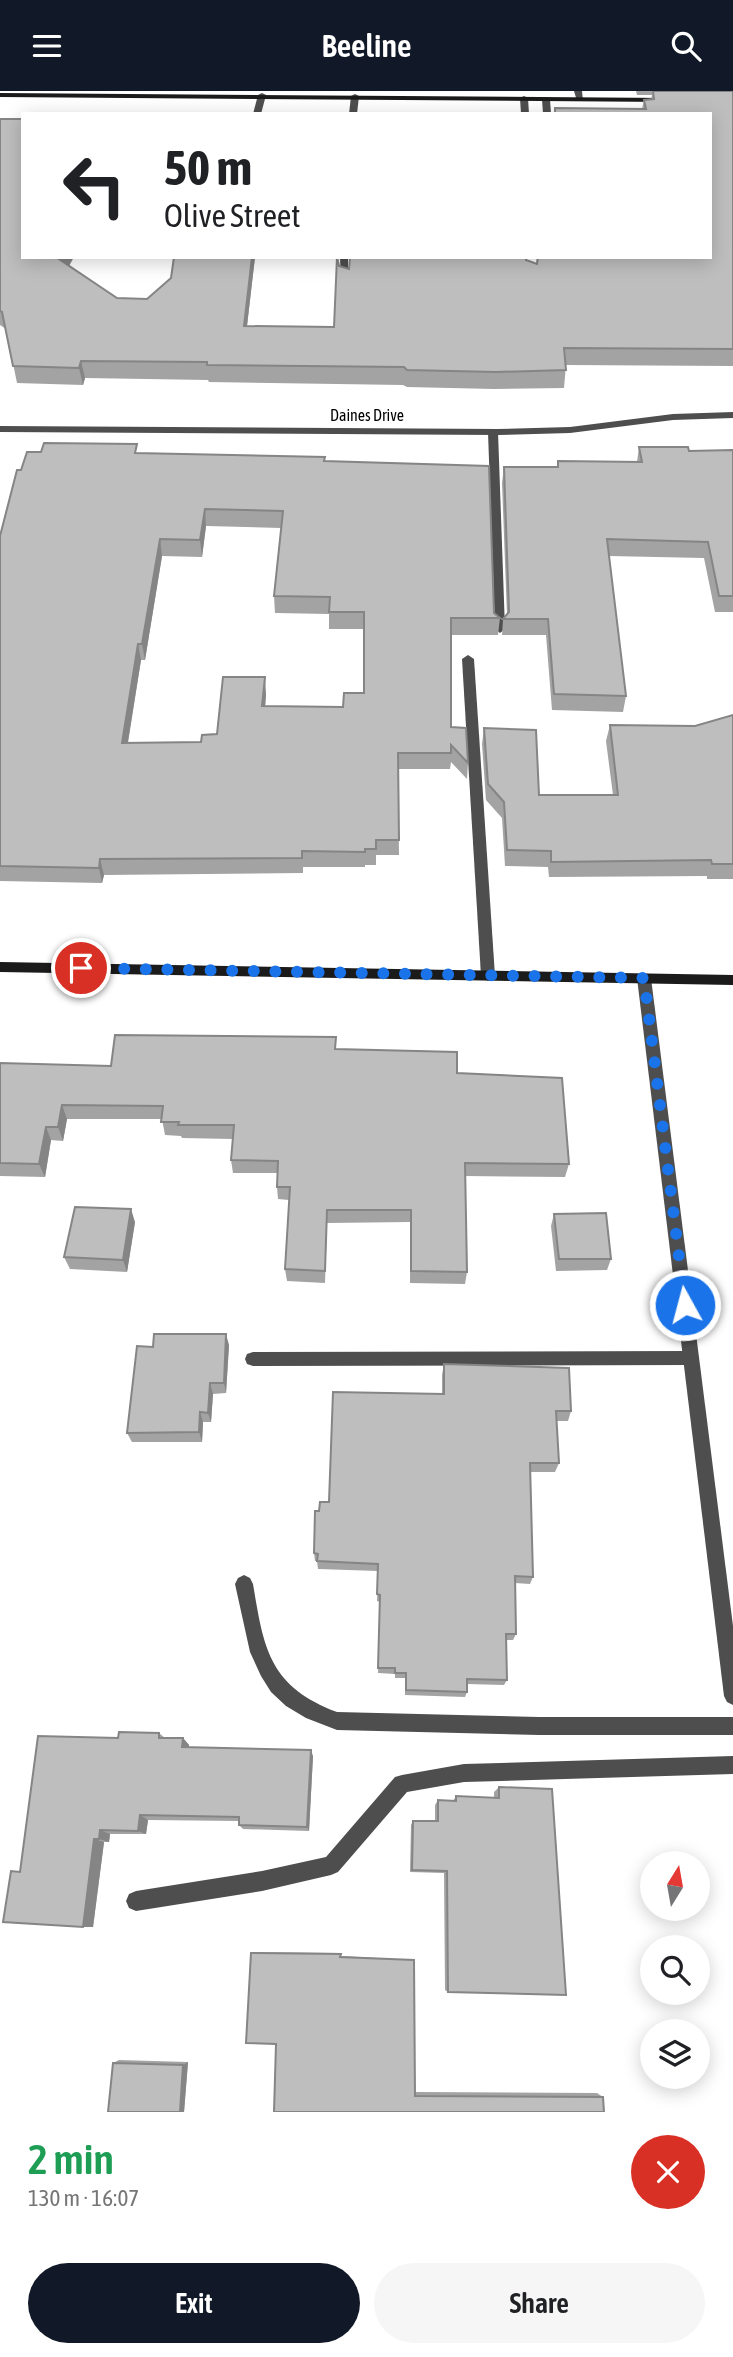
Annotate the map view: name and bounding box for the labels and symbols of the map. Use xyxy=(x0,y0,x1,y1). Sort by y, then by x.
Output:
street label: Daines Drive xyxy=(330,406,404,424)
pin xyxy=(51,938,111,998)
position arrow xyxy=(648,1268,722,1342)
north arrow xyxy=(640,1851,710,1921)

